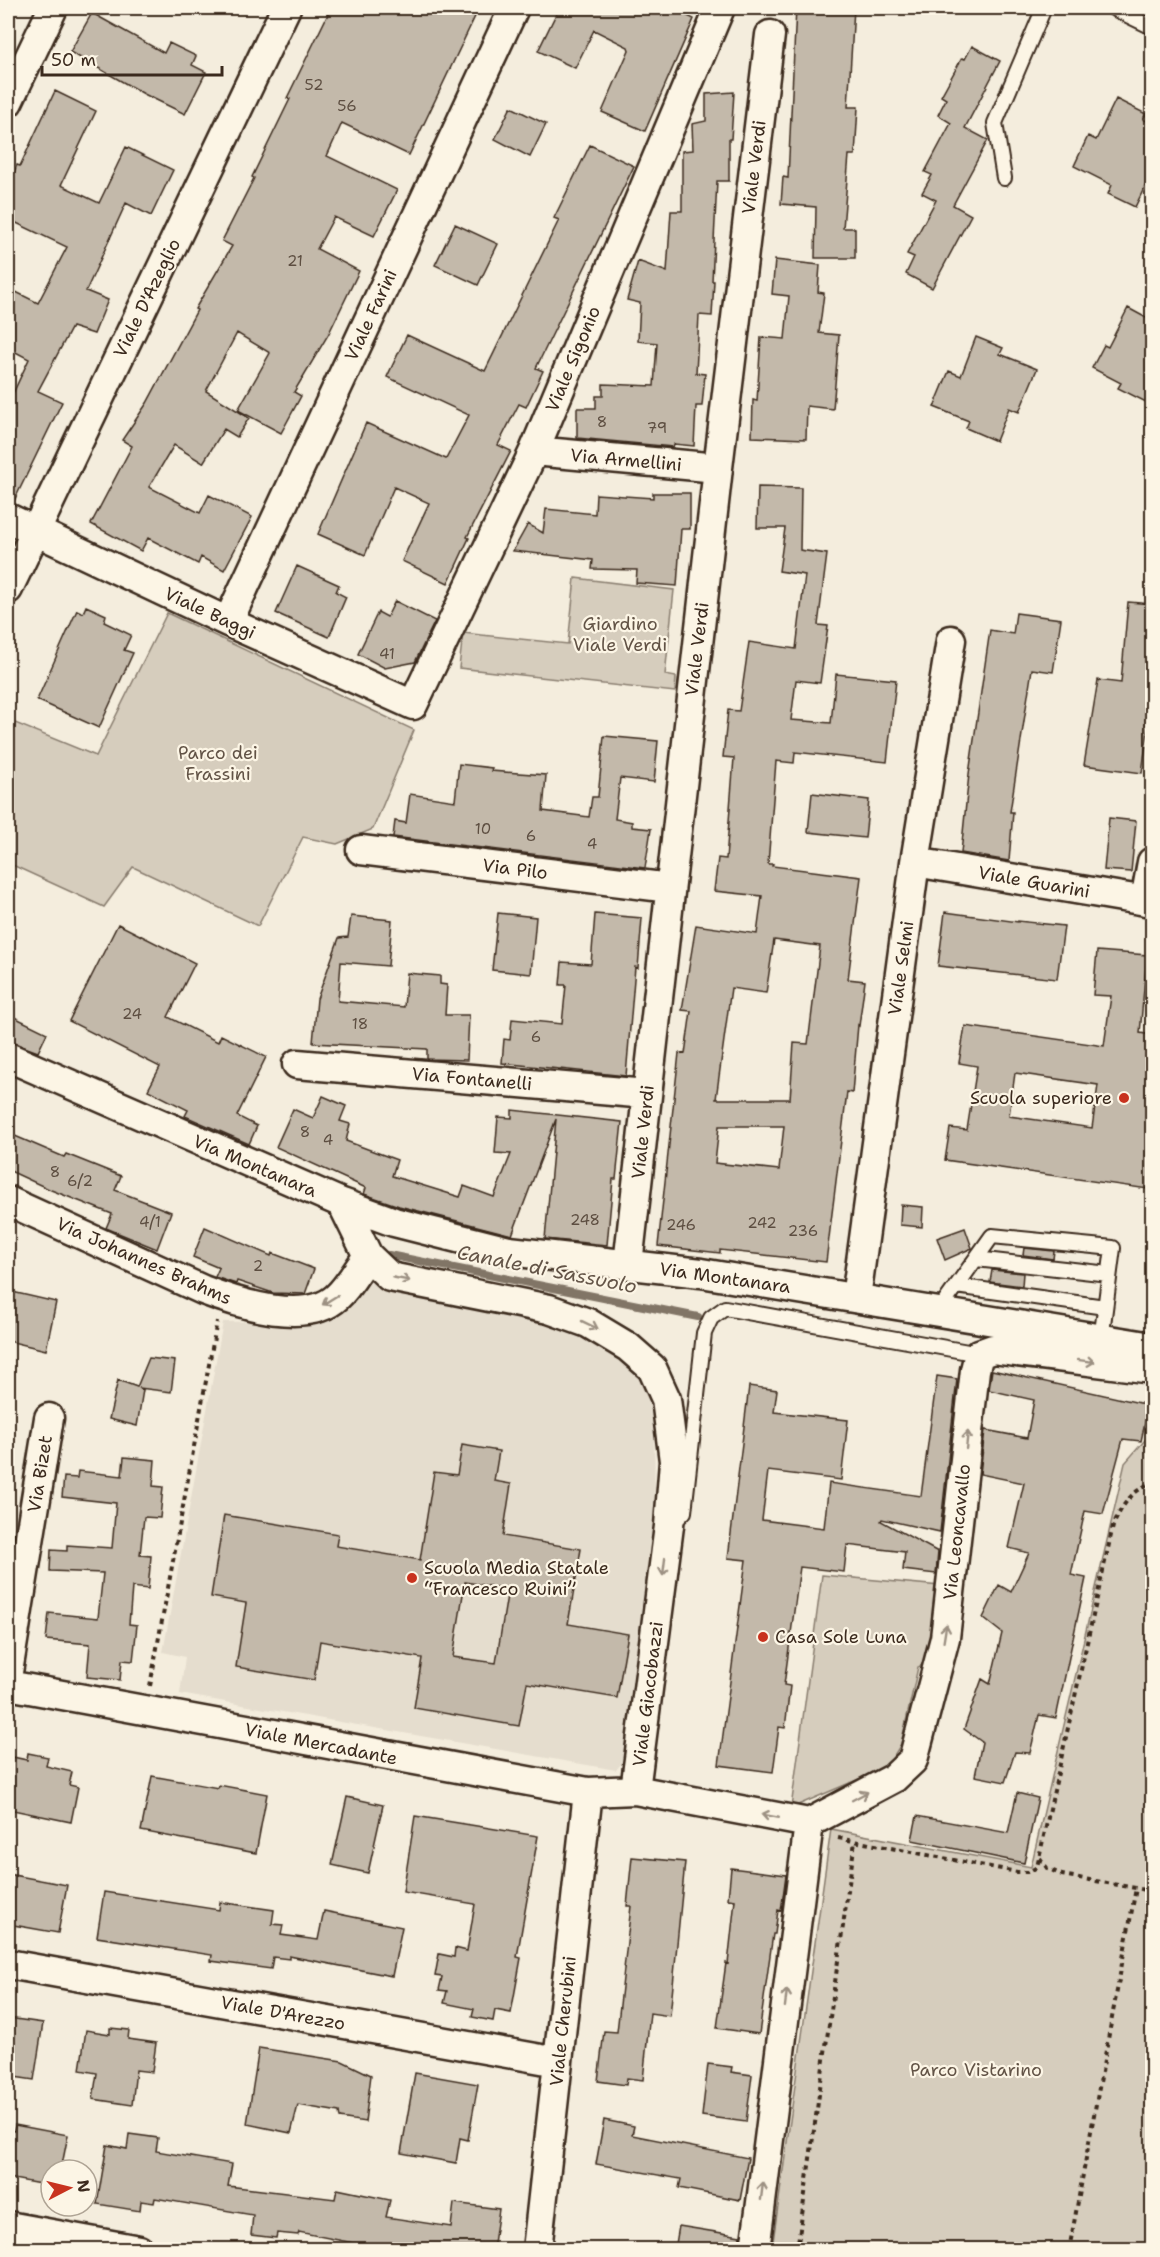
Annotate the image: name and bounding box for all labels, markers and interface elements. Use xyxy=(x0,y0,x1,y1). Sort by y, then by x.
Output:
scale bar xyxy=(42,39,222,77)
text: 50 m xyxy=(51,48,96,72)
house number: 52 xyxy=(305,75,323,95)
house number: 56 xyxy=(337,96,357,116)
street label: Viale Verdi xyxy=(736,119,772,215)
street label: Viale D'Azeglio xyxy=(108,235,186,361)
house number: 21 xyxy=(287,251,303,271)
street label: Viale Farini xyxy=(339,265,403,365)
street label: Viale Sigonio xyxy=(540,302,606,416)
house number: 8 xyxy=(597,412,607,432)
house number: 79 xyxy=(647,418,667,438)
street label: Via Armellini xyxy=(569,443,683,477)
street label: Viale Baggi xyxy=(161,581,259,645)
street label: Viale Verdi xyxy=(679,601,715,697)
park label: Giardino Viale Verdi xyxy=(573,612,667,657)
house number: 41 xyxy=(379,644,395,664)
park label: Parco dei Frassini xyxy=(178,741,258,786)
house number: 10 xyxy=(475,819,491,839)
house number: 6 xyxy=(526,826,536,846)
house number: 4 xyxy=(587,834,597,854)
street label: Via Pilo xyxy=(481,853,549,885)
street label: Viale Guarini xyxy=(976,860,1092,904)
street label: Viale Selmi xyxy=(882,919,920,1017)
house number: 24 xyxy=(122,1004,142,1024)
house number: 18 xyxy=(352,1014,368,1034)
house number: 6 xyxy=(531,1027,541,1047)
street label: Via Fontanelli xyxy=(411,1062,533,1096)
street label: Viale Verdi xyxy=(626,1084,660,1180)
place label: Scuola superiore xyxy=(970,1086,1112,1110)
marker: Scuola superiore xyxy=(1117,1091,1131,1105)
house number: 8 xyxy=(300,1122,310,1142)
street label: Via Montanara xyxy=(189,1129,321,1203)
house number: 4 xyxy=(323,1130,333,1150)
house number: 8 xyxy=(50,1162,60,1182)
house number: 6/2 xyxy=(67,1171,93,1191)
house number: 248 xyxy=(570,1210,600,1230)
street label: Via Johannes Brahms xyxy=(53,1212,235,1310)
house number: 4/1 xyxy=(139,1212,161,1232)
house number: 242 xyxy=(747,1213,777,1233)
house number: 246 xyxy=(666,1215,696,1235)
house number: 236 xyxy=(788,1221,818,1241)
water label: Canale di Sassuolo xyxy=(455,1239,639,1299)
house number: 2 xyxy=(253,1256,263,1276)
street label: Via Montanara xyxy=(658,1257,792,1299)
one-way arrow xyxy=(390,1274,410,1285)
one-way arrow xyxy=(322,1294,339,1306)
one-way arrow xyxy=(580,1319,598,1331)
one-way arrow xyxy=(1076,1356,1096,1367)
one-way arrow xyxy=(962,1430,973,1450)
street label: Via Bizet xyxy=(22,1434,58,1514)
street label: Via Leoncavallo xyxy=(938,1463,976,1601)
place label: Scuola Media Statale “Francesco Ruini” xyxy=(424,1556,609,1601)
one-way arrow xyxy=(658,1556,669,1576)
marker: Scuola Media Statale “Francesco Ruini” xyxy=(405,1571,419,1585)
street label: Viale Giacobazzi xyxy=(627,1620,669,1768)
one-way arrow xyxy=(940,1624,951,1644)
place label: Casa Sole Luna xyxy=(775,1625,907,1649)
marker: Casa Sole Luna xyxy=(756,1630,770,1644)
street label: Viale Mercadante xyxy=(243,1717,399,1771)
one-way arrow xyxy=(851,1790,869,1801)
one-way arrow xyxy=(760,1810,780,1821)
street label: Viale Cherubini xyxy=(544,1955,582,2087)
one-way arrow xyxy=(781,1989,792,2008)
street label: Viale D'Arezzo xyxy=(219,1990,347,2036)
park label: Parco Vistarino xyxy=(910,2058,1042,2082)
north arrow xyxy=(39,2158,99,2218)
text: N xyxy=(72,2179,95,2194)
one-way arrow xyxy=(757,2182,768,2202)

